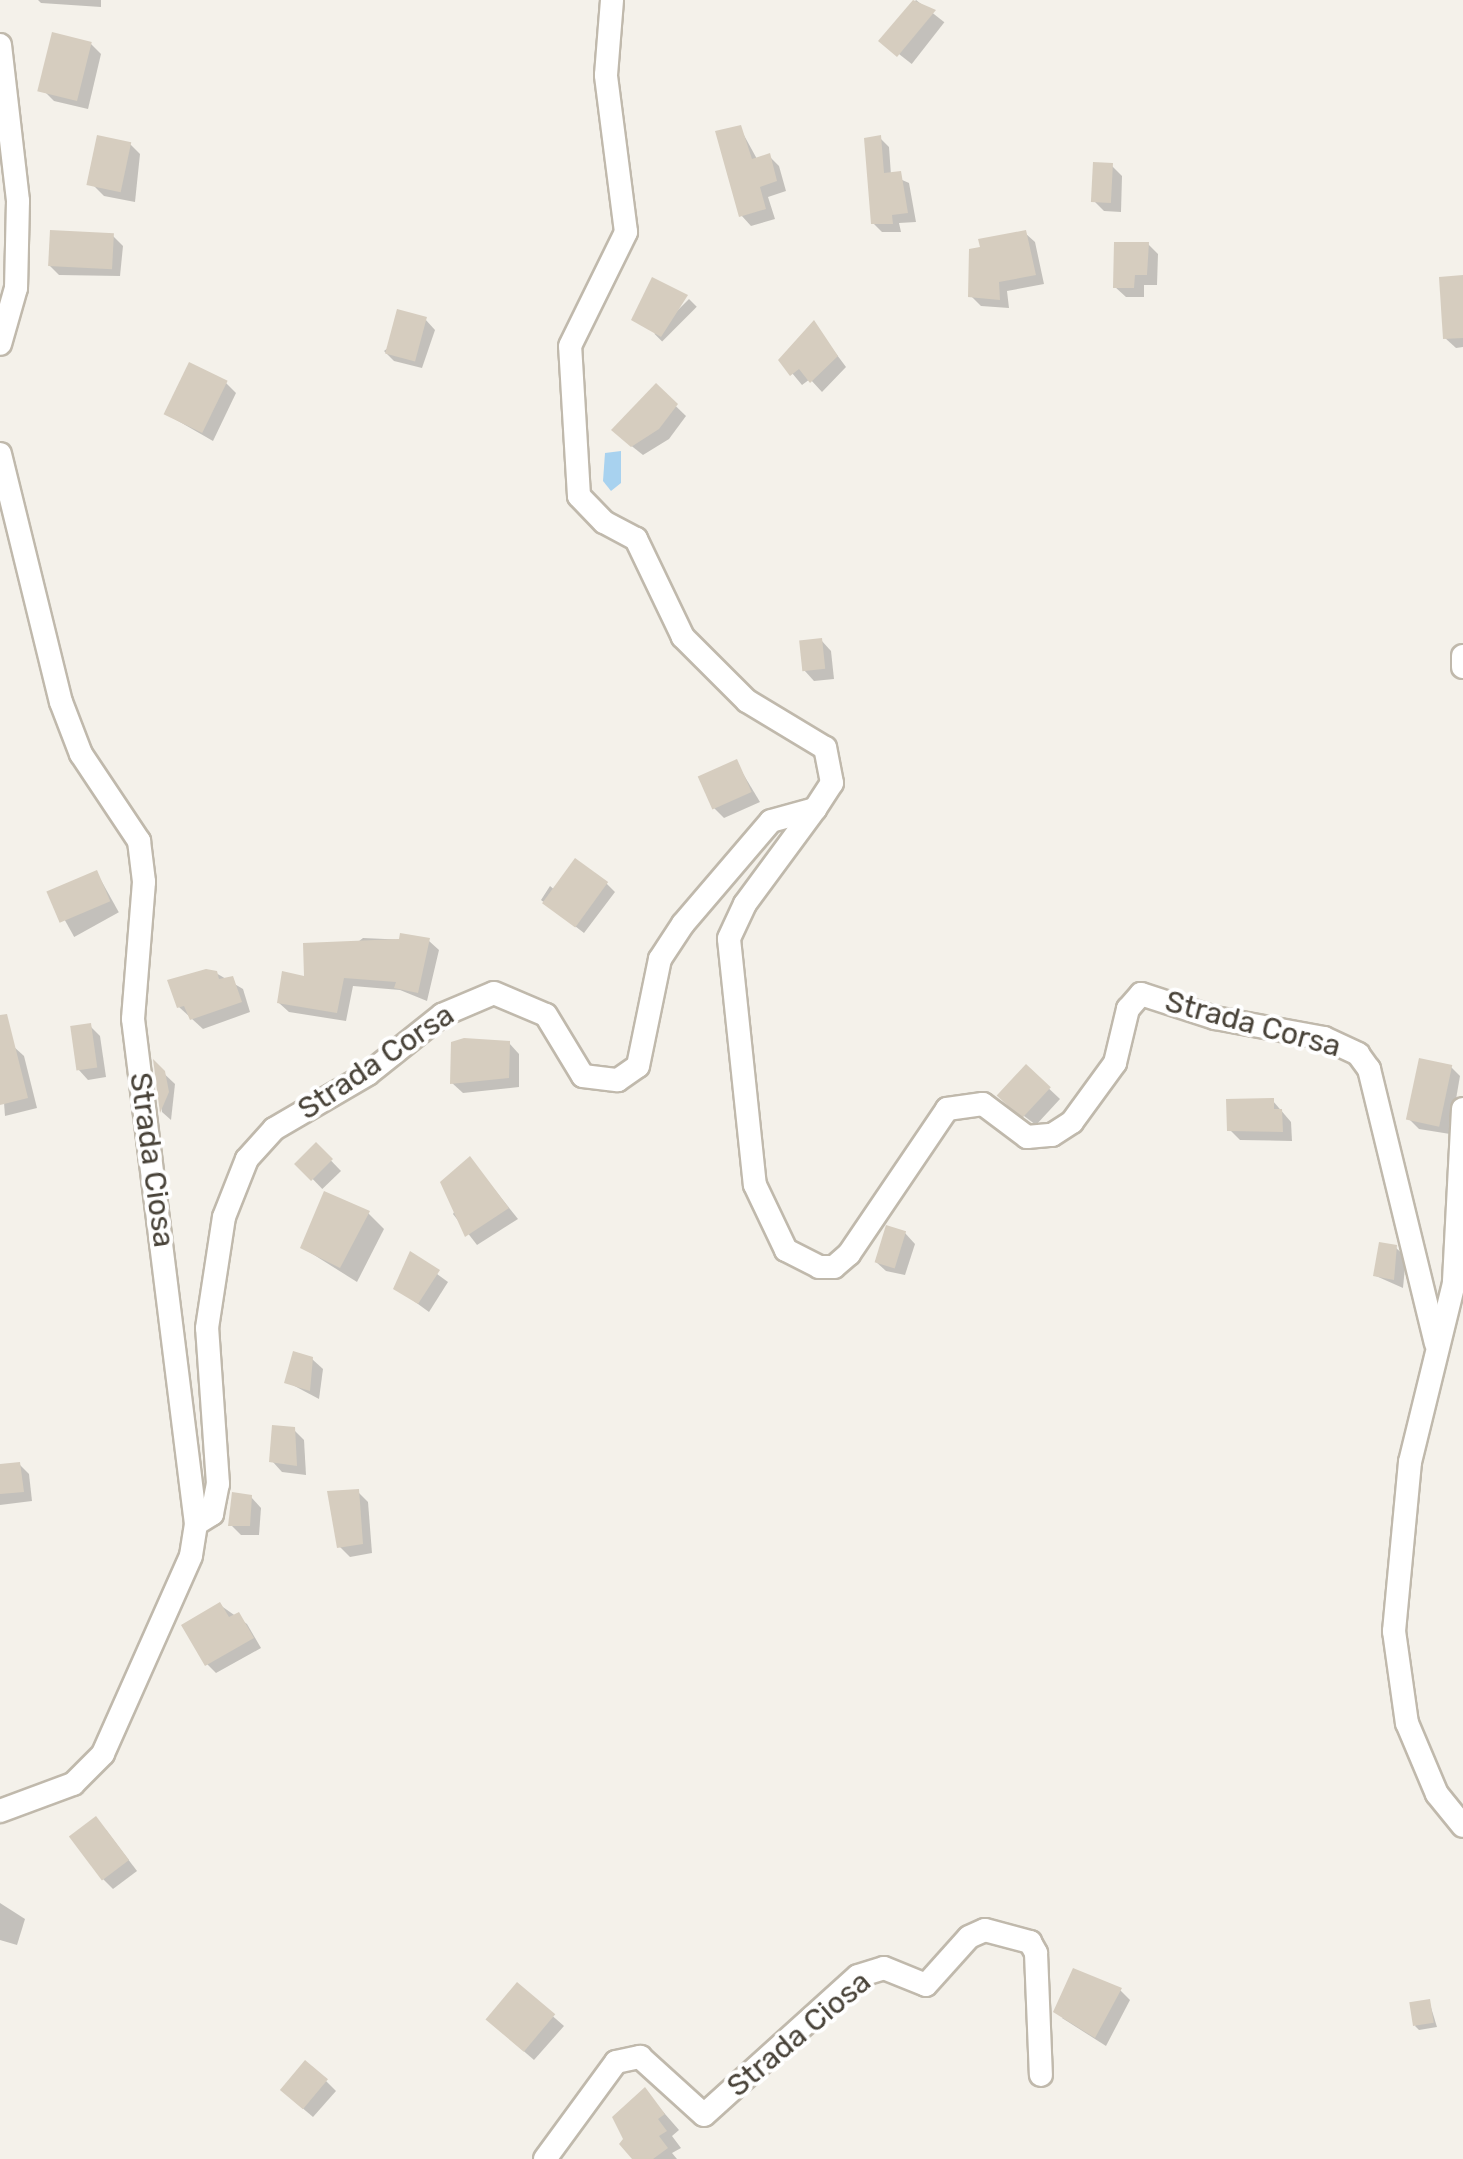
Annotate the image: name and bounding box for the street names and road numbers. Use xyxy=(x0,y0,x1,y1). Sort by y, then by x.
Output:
street label: Strada Corsa xyxy=(1161,983,1345,1065)
street label: Strada Corsa xyxy=(291,997,461,1127)
street label: Strada Ciosa xyxy=(122,1070,182,1250)
street label: Strada Ciosa xyxy=(720,1964,878,2104)

